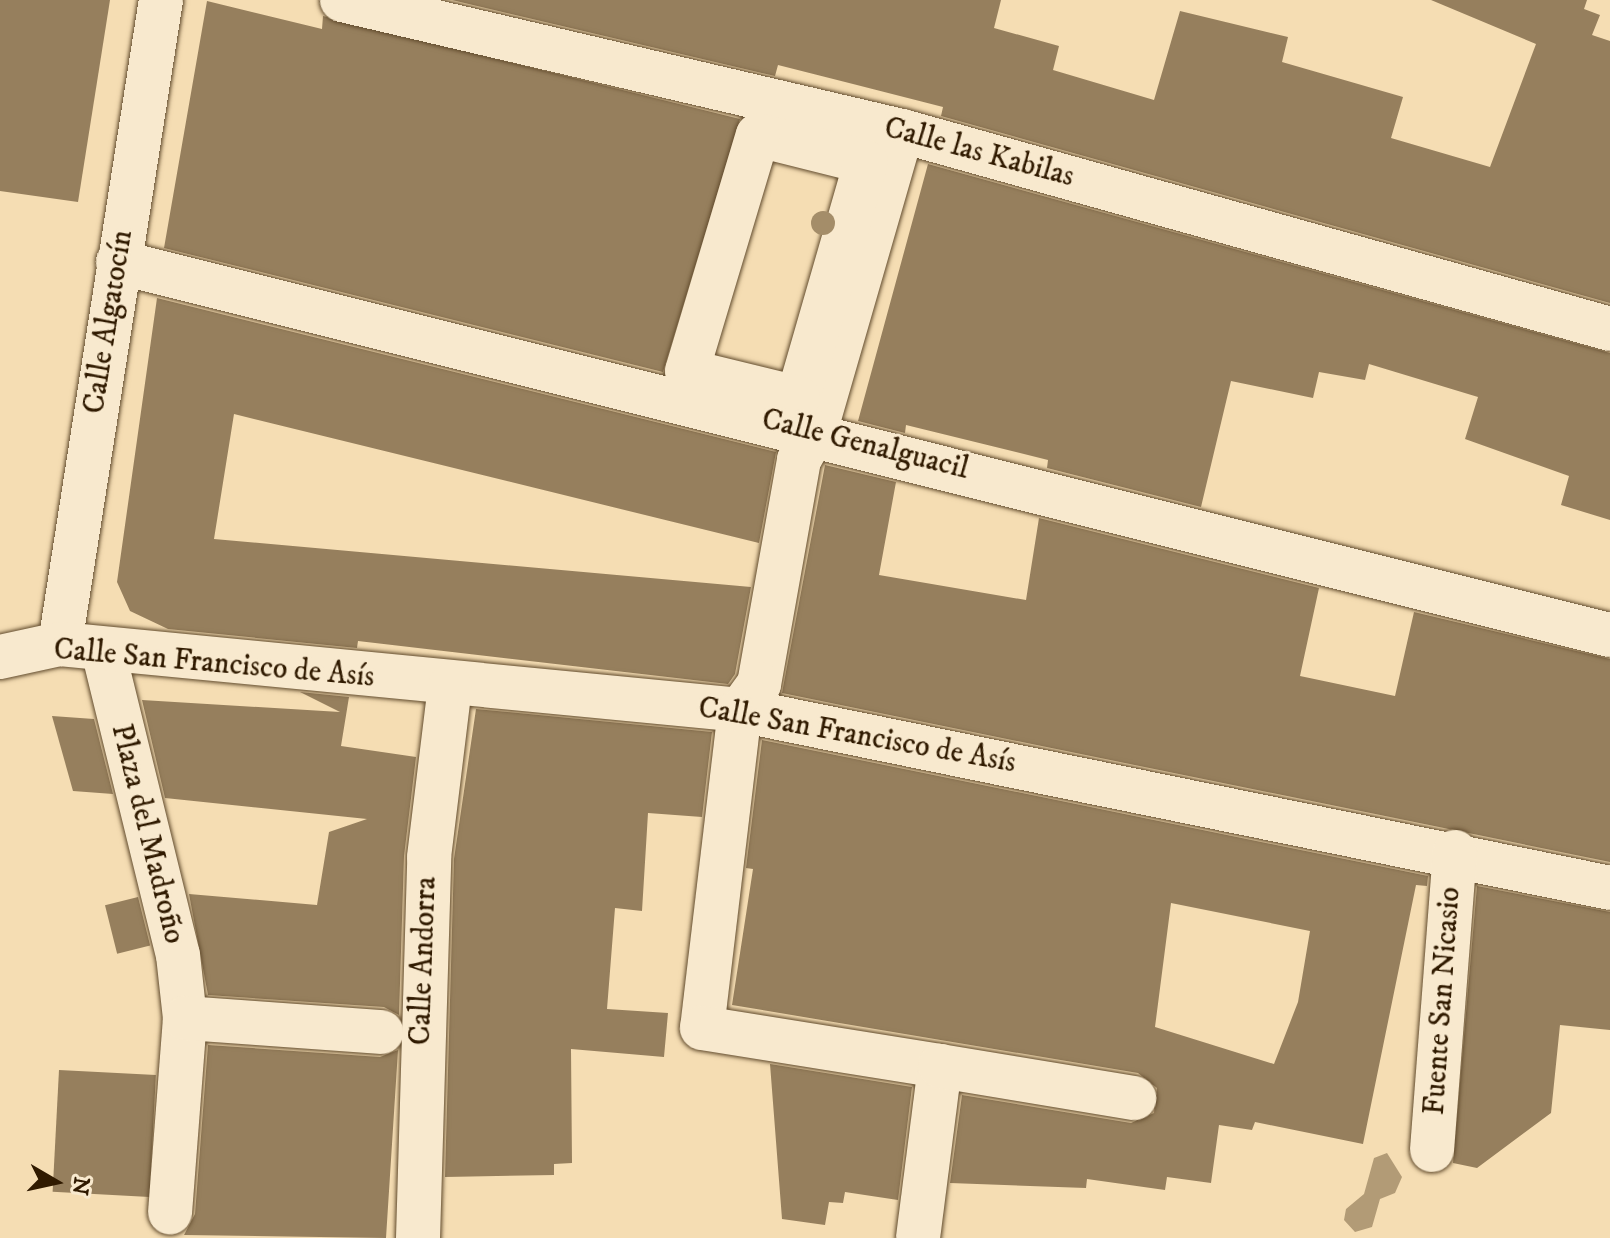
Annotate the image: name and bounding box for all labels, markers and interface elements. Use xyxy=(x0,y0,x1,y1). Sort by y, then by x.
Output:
street label: Calle las Kabilas xyxy=(880,110,1078,196)
street label: Calle Algatocín xyxy=(77,228,141,416)
street label: Calle Genalguacil xyxy=(758,402,972,488)
street label: Calle San Francisco de Asís xyxy=(52,632,376,696)
street label: Calle San Francisco de Asís xyxy=(695,690,1019,782)
street label: Plaza del Madroño xyxy=(102,720,192,948)
street label: Calle Andorra xyxy=(403,876,445,1046)
street label: Fuente San Nicasio xyxy=(1417,886,1469,1116)
north arrow xyxy=(16,1142,96,1222)
text: N xyxy=(65,1175,95,1197)

